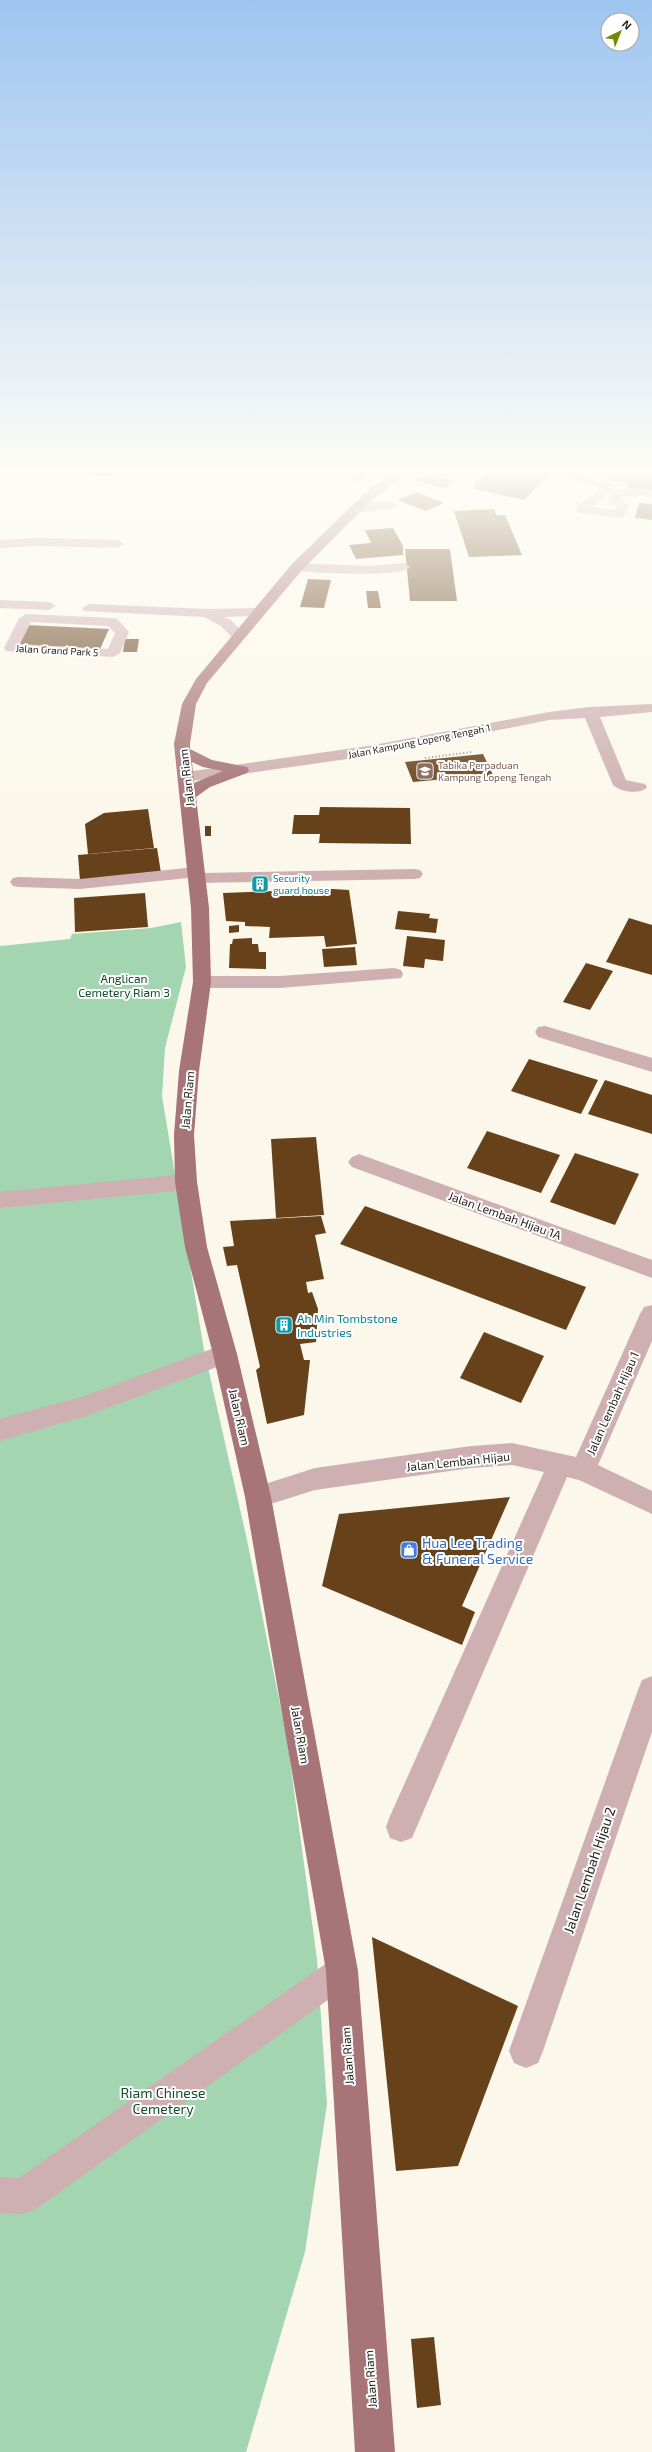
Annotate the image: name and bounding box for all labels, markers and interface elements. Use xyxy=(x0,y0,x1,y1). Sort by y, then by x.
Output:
north arrow xyxy=(600,12,640,52)
text: N xyxy=(620,17,635,32)
street label: Jalan Grand Park 5 xyxy=(15,642,99,658)
street label: Jalan Kampung Lopeng Tengah 1 xyxy=(347,721,491,761)
street label: Jalan Riam xyxy=(176,748,196,808)
place label: Tabika Perpaduan Kampung Lopeng Tengah xyxy=(438,759,552,783)
school or university icon: Tabika Perpaduan Kampung Lopeng Tengah xyxy=(415,761,435,781)
place label: Security guard house xyxy=(273,872,329,896)
building icon: Security guard house xyxy=(250,874,270,894)
park label: Anglican Cemetery Riam 3 xyxy=(78,971,170,999)
street label: Jalan Riam xyxy=(178,1071,196,1129)
street label: Jalan Lembah Hijau 1A xyxy=(446,1188,564,1243)
place label: Ah Min Tombstone Industries xyxy=(297,1311,398,1339)
building icon: Ah Min Tombstone Industries xyxy=(274,1315,294,1335)
street label: Jalan Lembah Hijau 1 xyxy=(583,1349,642,1457)
street label: Jalan Riam xyxy=(227,1387,253,1447)
street label: Jalan Lembah Hijau xyxy=(406,1449,511,1474)
place label: Hua Lee Trading & Funeral Service xyxy=(422,1534,533,1567)
shop icon: Hua Lee Trading & Funeral Service xyxy=(399,1540,419,1560)
street label: Jalan Riam xyxy=(289,1705,313,1765)
street label: Jalan Lembah Hijau 2 xyxy=(559,1805,619,1935)
street label: Jalan Riam xyxy=(338,2027,356,2085)
park label: Riam Chinese Cemetery xyxy=(120,2084,206,2117)
street label: Jalan Riam xyxy=(361,2350,379,2408)

